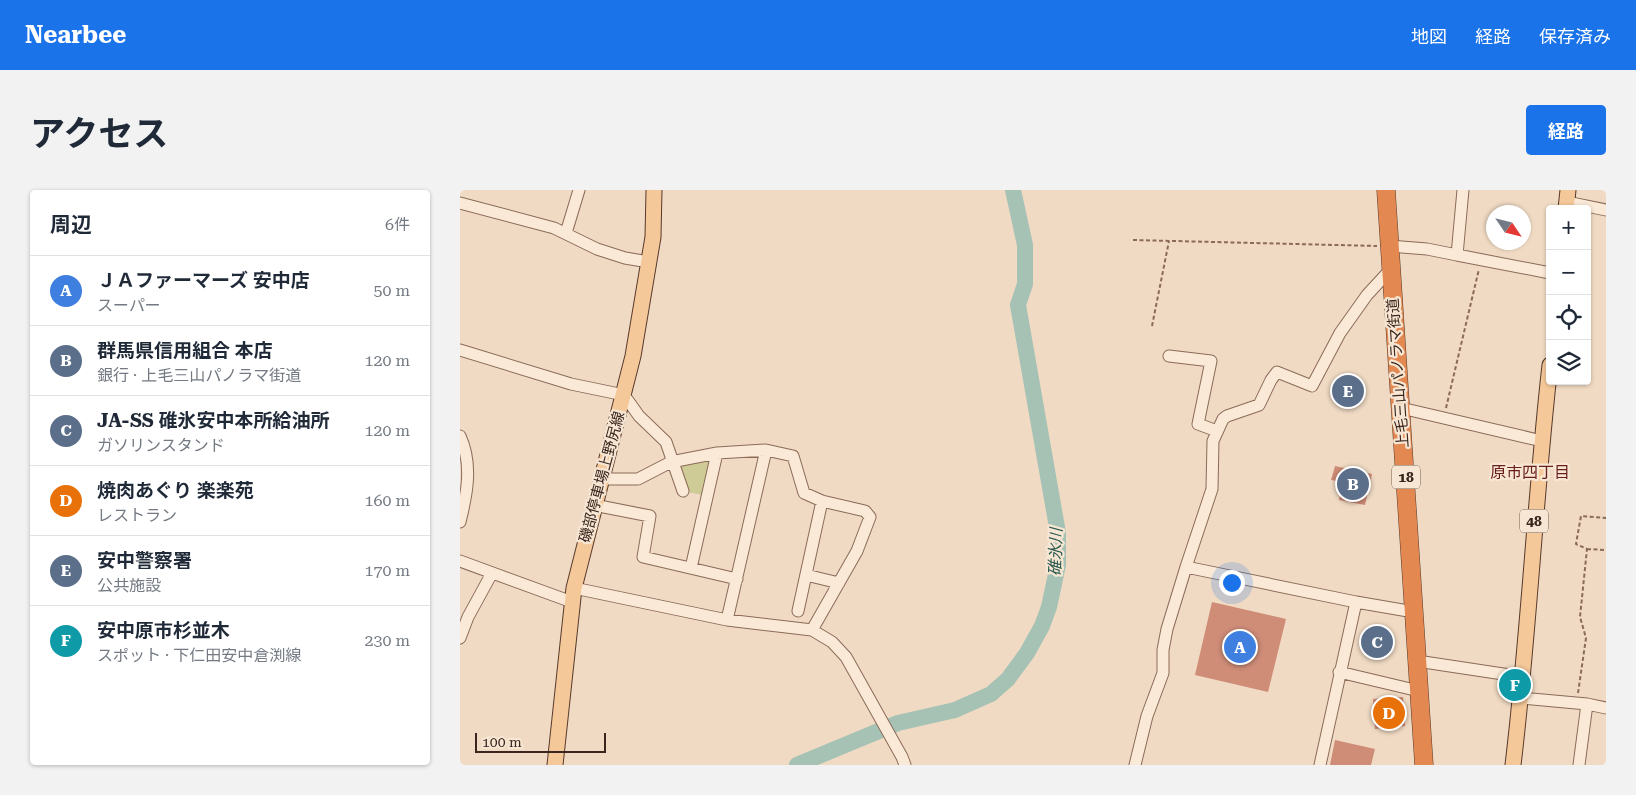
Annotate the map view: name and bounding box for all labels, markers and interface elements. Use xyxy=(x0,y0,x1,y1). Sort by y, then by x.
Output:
text: Nearbee xyxy=(25,21,126,49)
text: 地図 xyxy=(1411,26,1447,47)
text: 経路 xyxy=(1475,26,1511,47)
text: 保存済み xyxy=(1539,26,1611,47)
button: 経路 xyxy=(1526,105,1606,155)
text: アクセス xyxy=(30,114,168,155)
north arrow xyxy=(1486,205,1531,250)
map controls xyxy=(1546,205,1591,385)
button: + xyxy=(1546,205,1591,250)
text: 周辺 xyxy=(50,213,92,237)
text: 6件 xyxy=(385,215,410,234)
button: − xyxy=(1546,250,1591,295)
text: ＪＡファーマーズ 安中店 xyxy=(97,269,310,292)
text: A xyxy=(60,281,72,300)
text: 50 m xyxy=(373,281,410,300)
button: locate xyxy=(1546,295,1591,340)
text: スーパー xyxy=(97,296,161,315)
street label: 上毛三山パノラマ街道 xyxy=(1384,298,1412,448)
text: 群馬県信用組合 本店 xyxy=(97,339,273,362)
button: layers xyxy=(1546,340,1591,385)
text: B xyxy=(60,351,72,370)
text: 120 m xyxy=(364,351,410,370)
text: 銀行 · 上毛三山パノラマ街道 xyxy=(97,366,301,385)
pin: E xyxy=(1332,372,1364,410)
text: JA-SS 碓氷安中本所給油所 xyxy=(97,409,330,432)
street label: 磯部停車場上野尻線 xyxy=(576,409,628,545)
text: C xyxy=(60,421,72,440)
text: 120 m xyxy=(364,421,410,440)
text: ガソリンスタンド xyxy=(97,436,225,455)
district label: 原市四丁目 xyxy=(1490,463,1570,482)
pin: B xyxy=(1337,465,1369,503)
road number: 18 xyxy=(1392,466,1420,488)
text: 焼肉あぐり 楽楽苑 xyxy=(97,479,254,502)
text: D xyxy=(60,491,72,510)
text: 160 m xyxy=(364,491,410,510)
text: レストラン xyxy=(97,506,177,525)
road number: 48 xyxy=(1520,510,1548,532)
water label: 碓氷川 xyxy=(1045,526,1066,576)
text: 安中警察署 xyxy=(97,549,192,572)
text: E xyxy=(61,561,71,580)
text: 170 m xyxy=(364,561,410,580)
your location xyxy=(1219,570,1245,596)
text: 公共施設 xyxy=(97,576,161,595)
text: 安中原市杉並木 xyxy=(97,619,230,642)
pin: C xyxy=(1361,623,1393,661)
pin: A xyxy=(1224,628,1256,666)
text: F xyxy=(61,631,71,650)
text: 230 m xyxy=(364,631,410,650)
text: スポット · 下仁田安中倉渕線 xyxy=(97,646,301,665)
pin: F xyxy=(1499,666,1531,704)
pin: D xyxy=(1373,694,1405,732)
scale bar xyxy=(475,730,606,753)
text: 100 m xyxy=(482,734,522,750)

